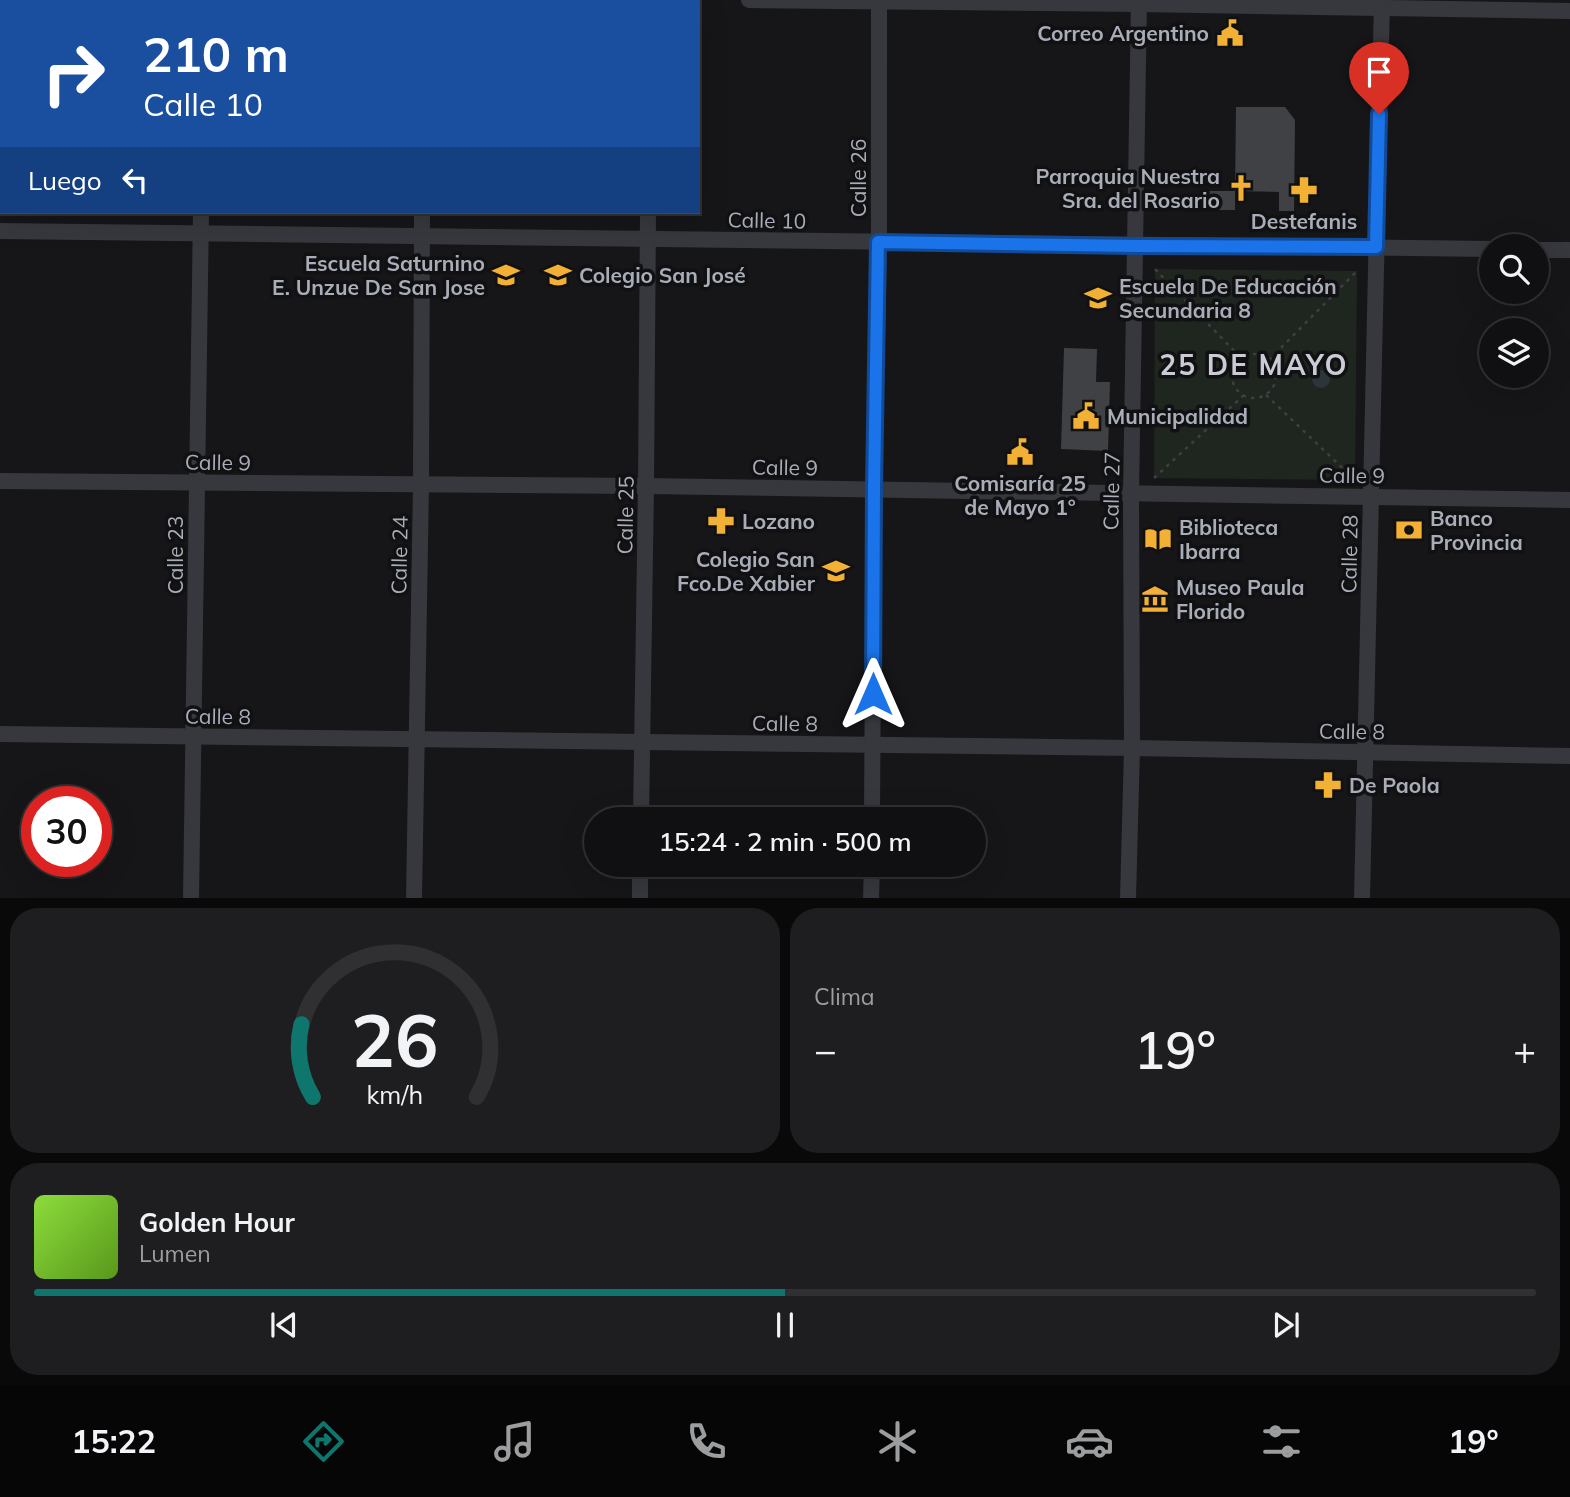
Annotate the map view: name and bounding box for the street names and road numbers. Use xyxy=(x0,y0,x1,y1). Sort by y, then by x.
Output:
street label: Calle 26 xyxy=(845,139,871,217)
street label: Calle 10 xyxy=(727,206,807,234)
street label: Calle 9 xyxy=(185,448,251,476)
street label: Calle 27 xyxy=(1097,451,1125,531)
street label: Calle 9 xyxy=(752,453,818,481)
street label: Calle 9 xyxy=(1319,461,1385,489)
street label: Calle 25 xyxy=(611,475,639,555)
street label: Calle 28 xyxy=(1335,514,1363,594)
street label: Calle 24 xyxy=(385,515,413,595)
street label: Calle 23 xyxy=(162,516,188,594)
street label: Calle 8 xyxy=(185,702,251,730)
street label: Calle 8 xyxy=(752,709,818,737)
street label: Calle 8 xyxy=(1319,717,1385,745)

